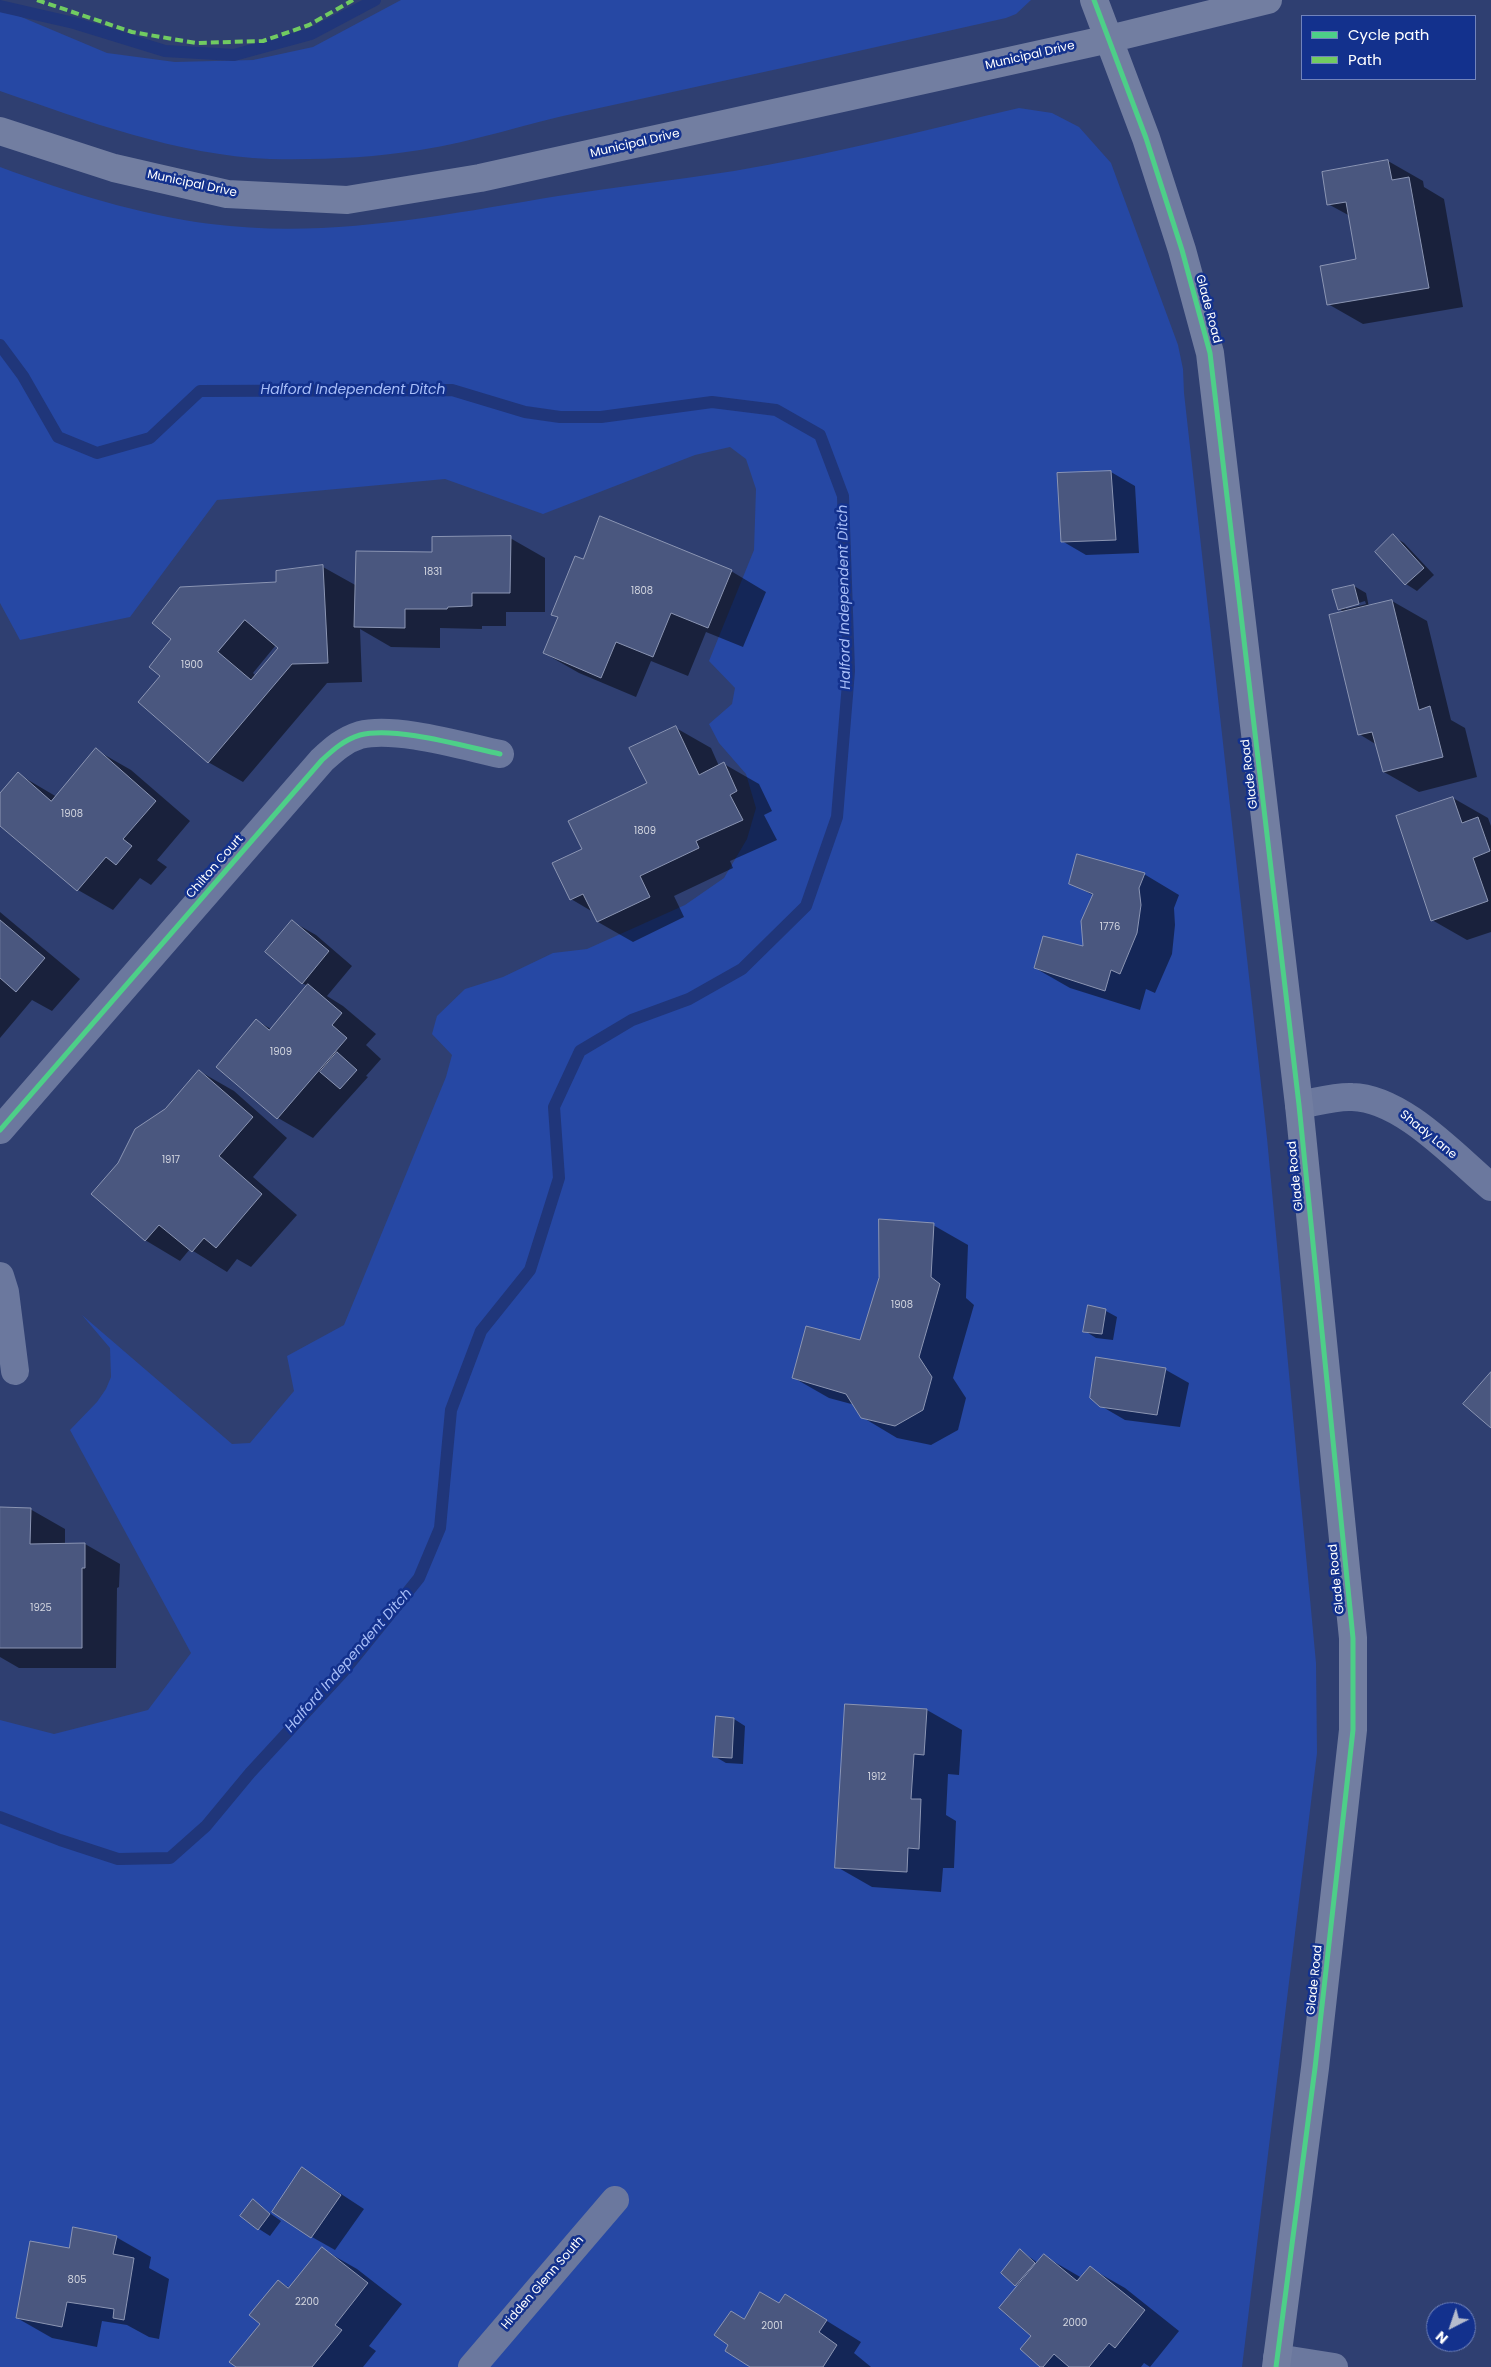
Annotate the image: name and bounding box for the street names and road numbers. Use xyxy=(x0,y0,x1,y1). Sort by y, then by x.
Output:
street label: Municipal Drive xyxy=(984,39,1076,73)
street label: Municipal Drive xyxy=(589,127,681,161)
street label: Municipal Drive xyxy=(146,167,238,201)
street label: Glade Road xyxy=(1192,273,1224,345)
street label: Glade Road xyxy=(1239,738,1261,810)
street label: Chilton Court xyxy=(184,832,246,902)
street label: Shady Lane xyxy=(1397,1108,1459,1162)
street label: Glade Road xyxy=(1285,1140,1307,1212)
street label: Glade Road xyxy=(1326,1543,1348,1615)
street label: Glade Road xyxy=(1304,1944,1326,2016)
street label: Hidden Glenn South xyxy=(499,2234,587,2332)

